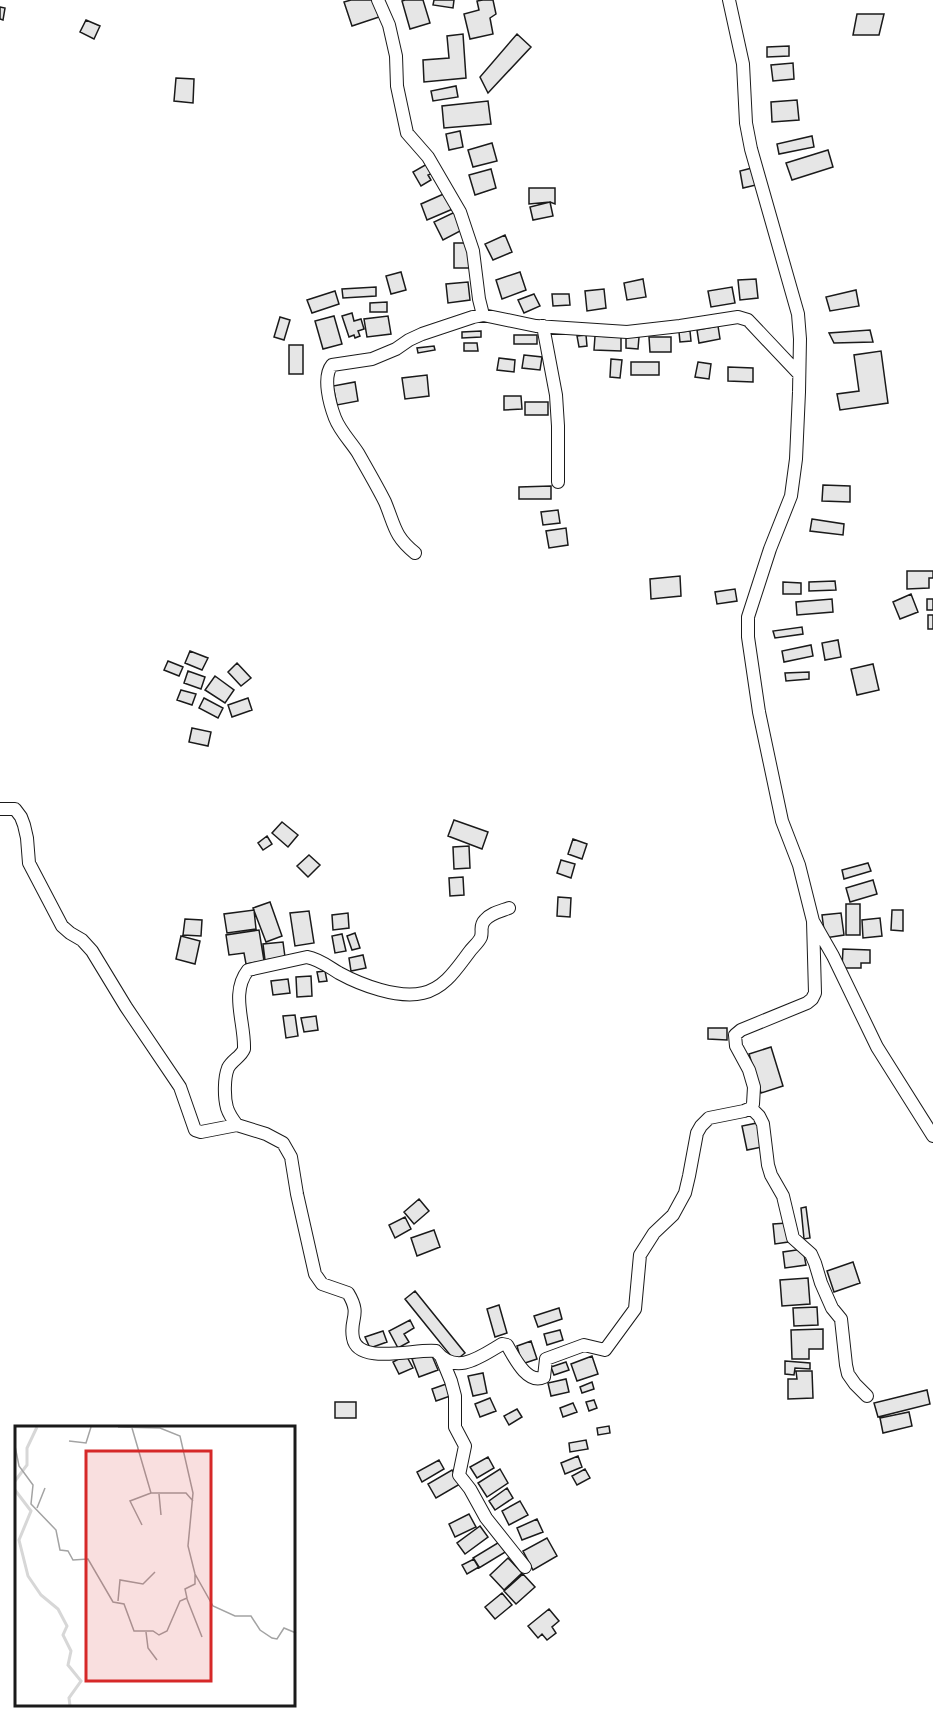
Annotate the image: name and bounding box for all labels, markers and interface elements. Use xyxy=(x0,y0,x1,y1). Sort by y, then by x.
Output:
inset map xyxy=(15,1426,296,1707)

